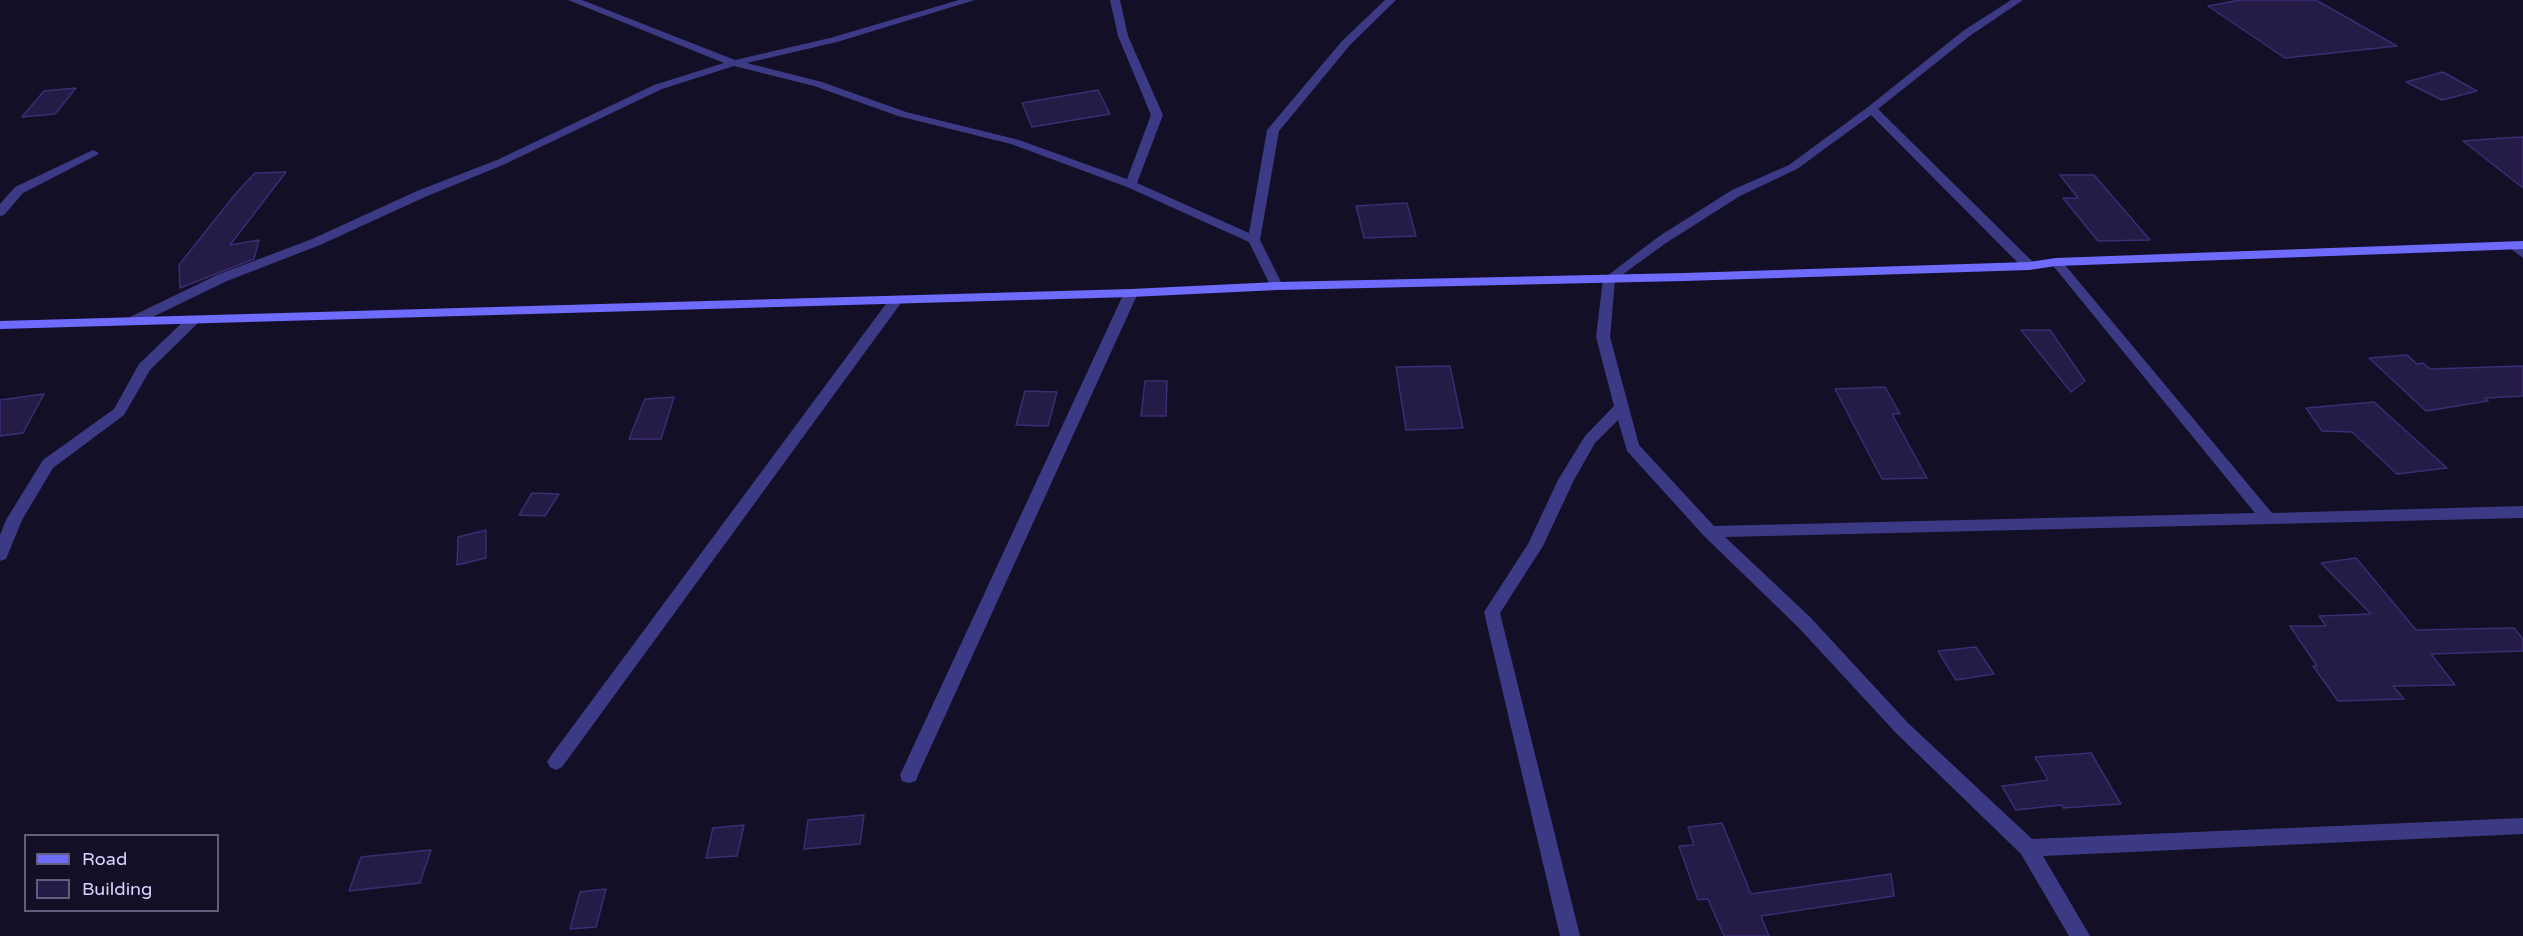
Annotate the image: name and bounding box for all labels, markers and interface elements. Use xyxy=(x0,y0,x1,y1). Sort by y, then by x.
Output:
legend xyxy=(24,834,219,912)
text: Road xyxy=(82,848,127,870)
text: Building xyxy=(82,878,152,900)

